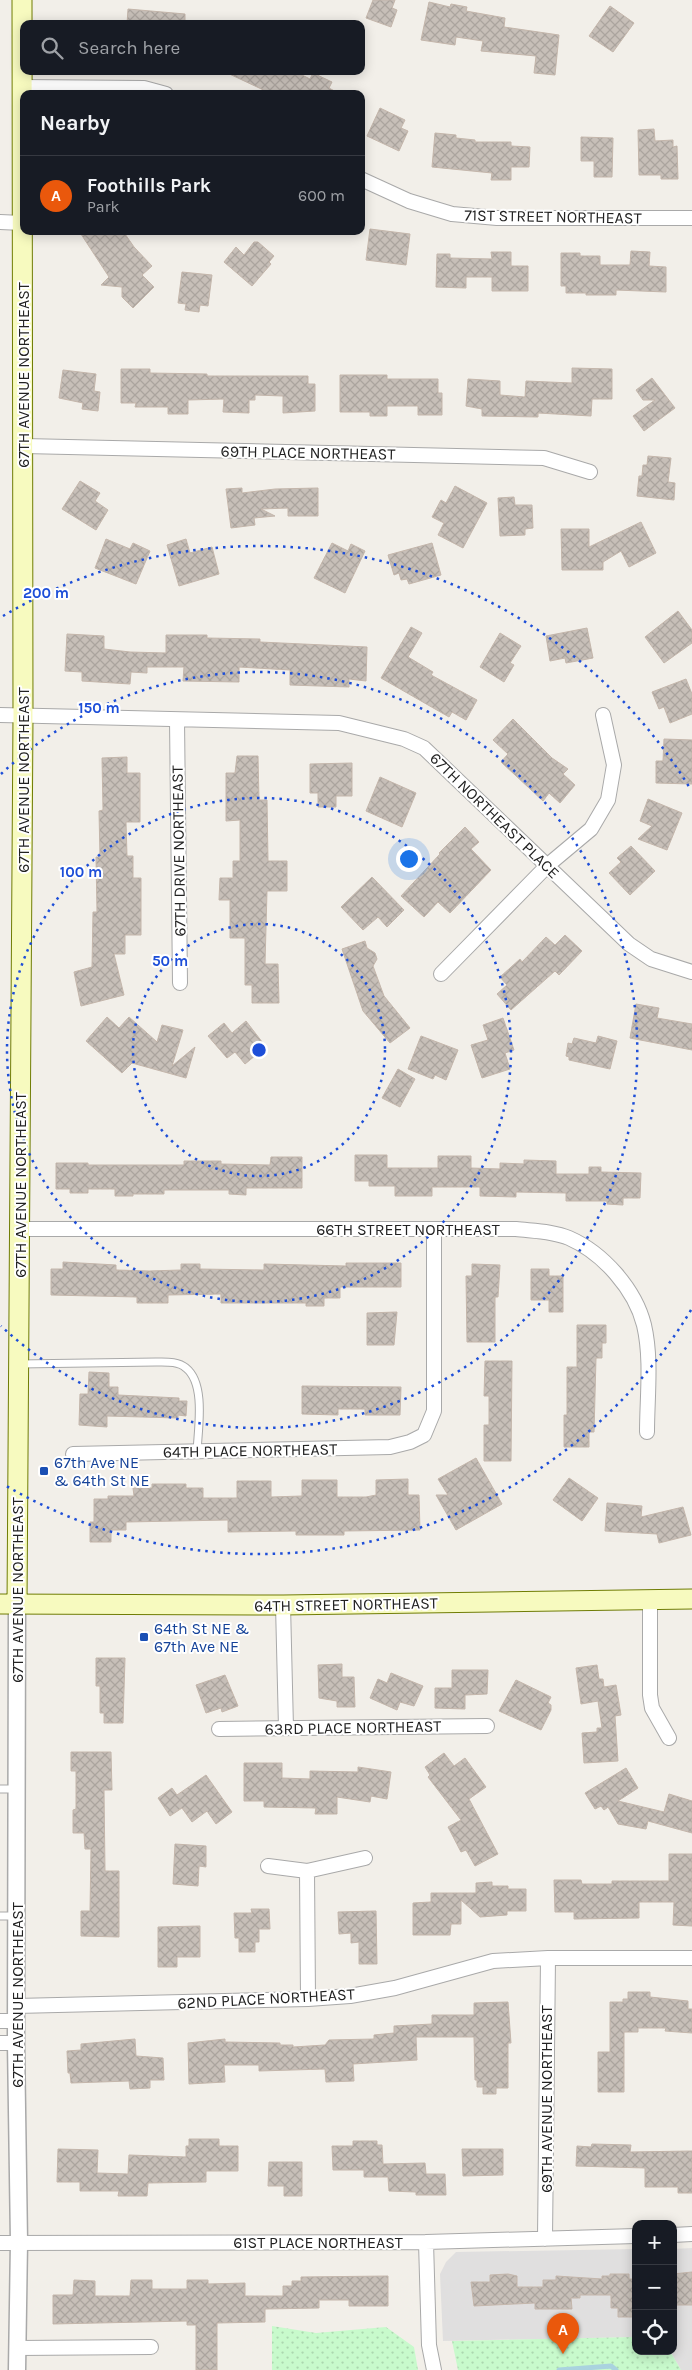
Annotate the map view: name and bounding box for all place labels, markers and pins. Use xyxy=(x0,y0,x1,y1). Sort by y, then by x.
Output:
centre of rings xyxy=(250,1041,268,1059)
place label: 67th Ave NE & 64th St NE xyxy=(54,1453,149,1490)
marker: 67th Ave NE & 64th St NE xyxy=(38,1465,50,1477)
place label: 64th St NE & 67th Ave NE xyxy=(154,1619,249,1656)
marker: 64th St NE & 67th Ave NE xyxy=(138,1631,150,1643)
pin: A xyxy=(547,2313,579,2354)

